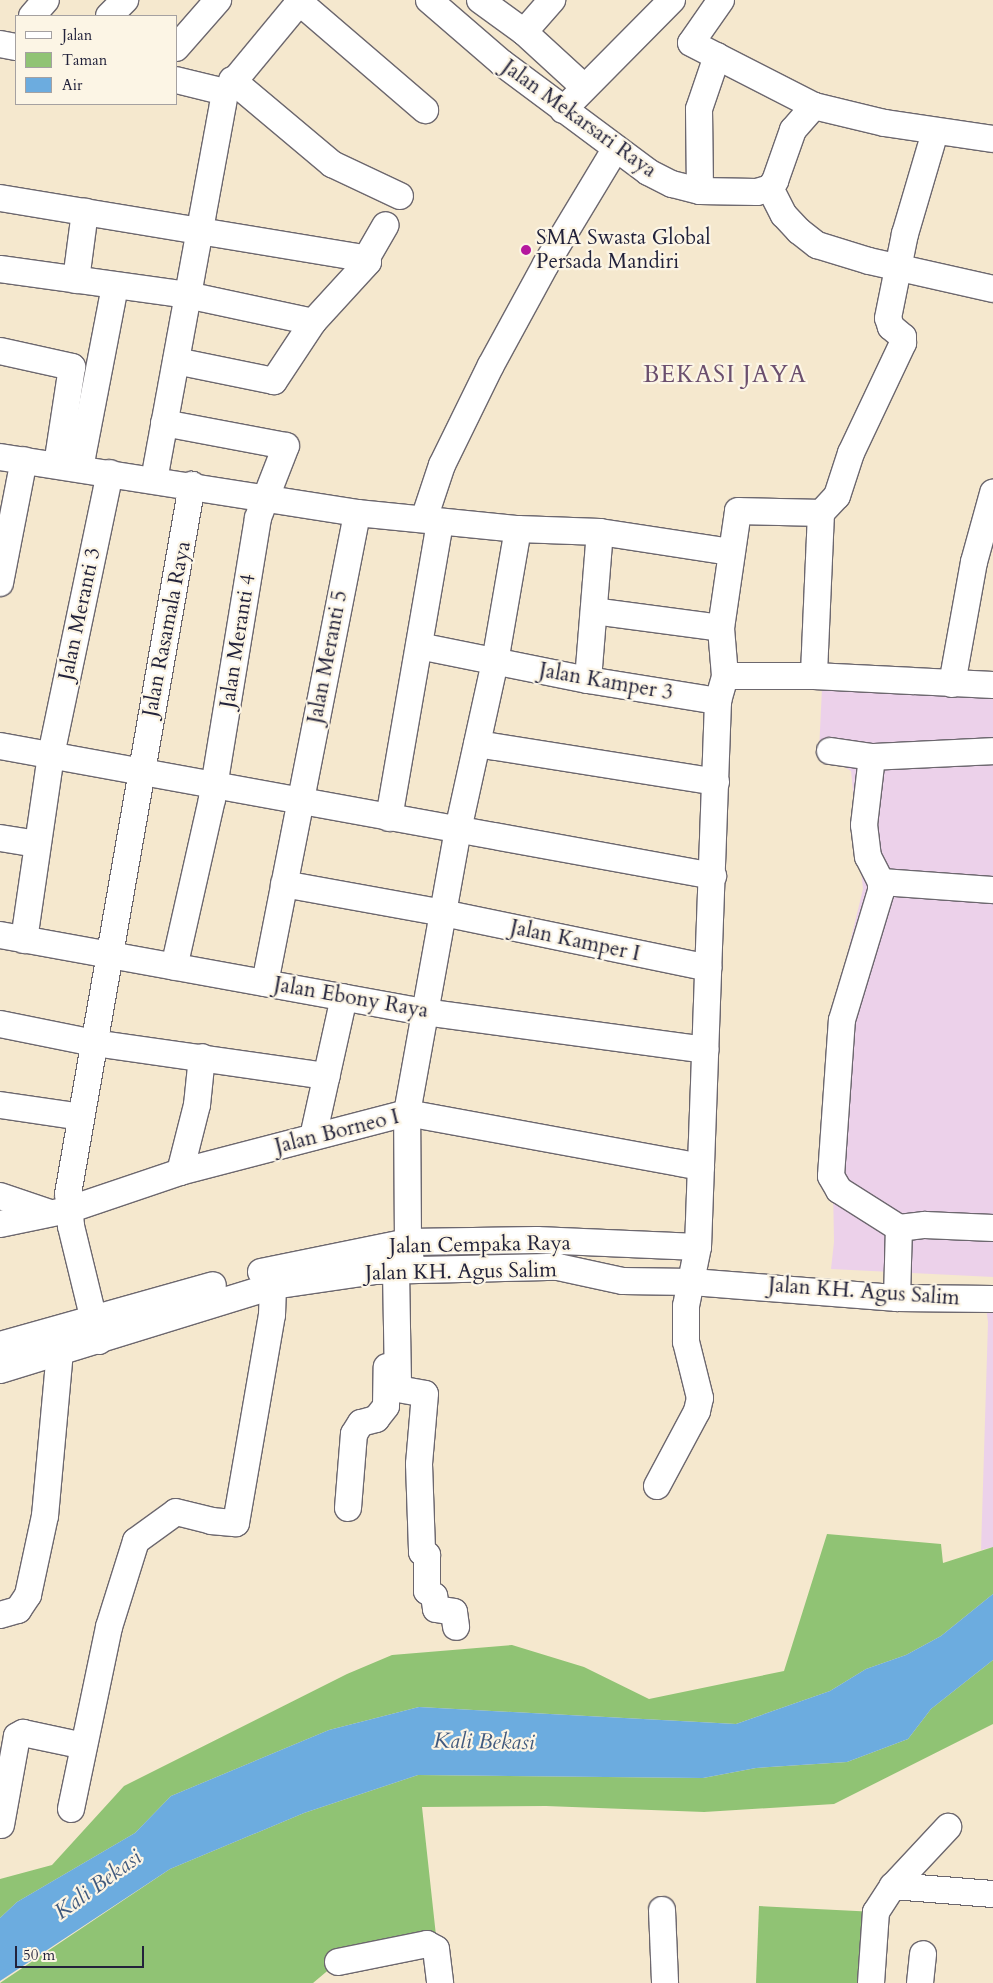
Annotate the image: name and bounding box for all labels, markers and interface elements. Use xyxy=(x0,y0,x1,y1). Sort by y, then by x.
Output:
legend xyxy=(15,15,178,105)
text: Jalan xyxy=(62,25,92,45)
text: Taman xyxy=(62,50,107,70)
street label: Jalan Mekarsari Raya xyxy=(497,55,661,183)
text: Air xyxy=(62,75,82,95)
place label: SMA Swasta Global Persada Mandiri xyxy=(536,225,711,275)
marker: SMA Swasta Global Persada Mandiri xyxy=(520,244,532,256)
district label: BEKASI JAYA xyxy=(642,361,808,389)
street label: Jalan Rasamala Raya xyxy=(138,539,196,719)
street label: Jalan Meranti 3 xyxy=(54,545,106,683)
street label: Jalan Meranti 4 xyxy=(215,572,261,710)
street label: Jalan Meranti 5 xyxy=(303,588,353,726)
street label: Jalan Kamper 3 xyxy=(537,658,675,706)
street label: Jalan Kamper I xyxy=(508,915,642,967)
street label: Jalan Ebony Raya xyxy=(272,972,430,1024)
street label: Jalan Borneo I xyxy=(272,1104,402,1160)
street label: Jalan Cempaka Raya xyxy=(389,1231,571,1259)
street label: Jalan KH. Agus Salim xyxy=(365,1258,557,1286)
street label: Jalan KH. Agus Salim xyxy=(767,1273,961,1311)
water label: Kali Bekasi xyxy=(433,1728,535,1756)
water label: Kali Bekasi xyxy=(49,1845,147,1925)
scale bar xyxy=(18,1936,146,1968)
text: 50 m xyxy=(23,1945,55,1965)

